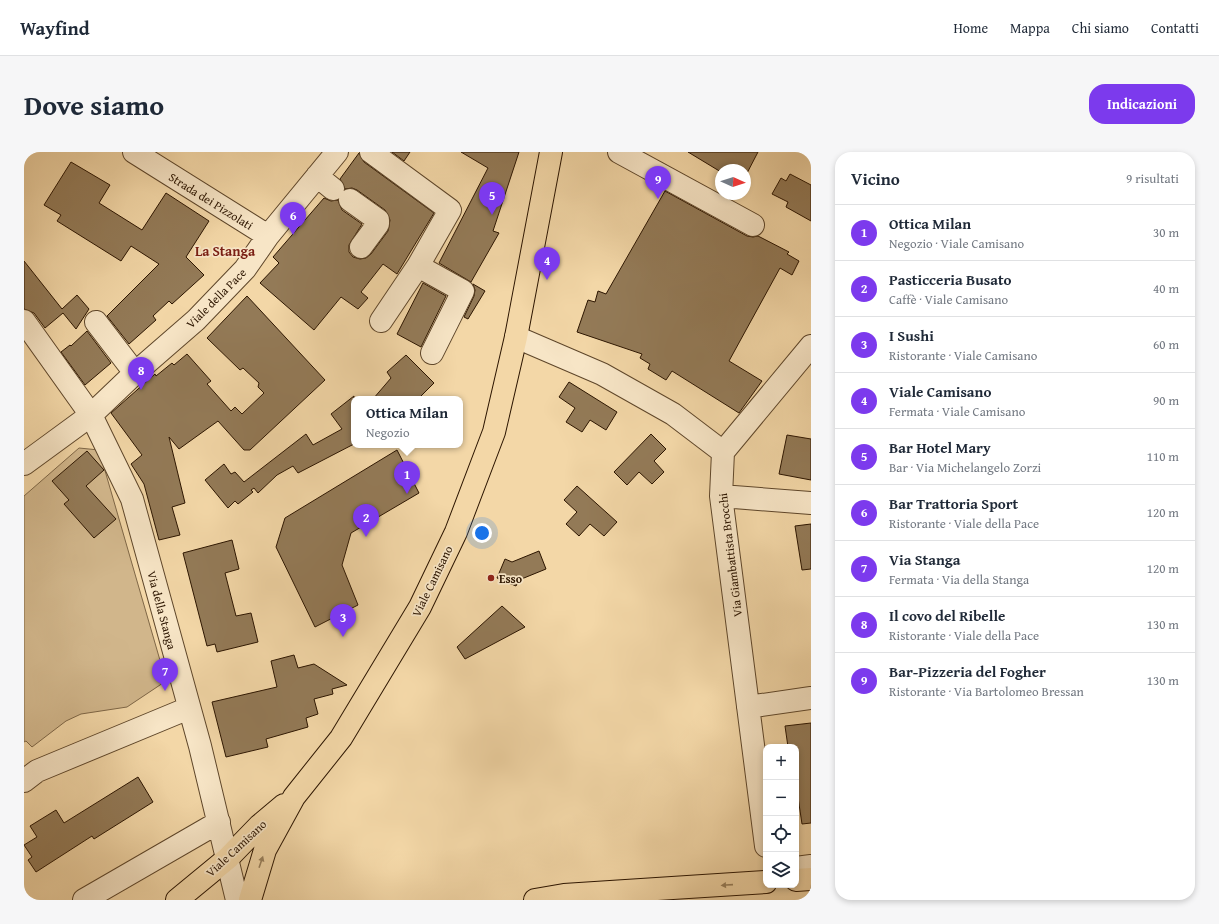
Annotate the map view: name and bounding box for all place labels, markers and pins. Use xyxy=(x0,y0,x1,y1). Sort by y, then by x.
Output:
pin: 9 xyxy=(645,166,671,199)
pin: 5 xyxy=(479,182,505,215)
pin: 6 xyxy=(280,202,306,235)
pin: 4 xyxy=(534,247,560,280)
pin: 8 xyxy=(128,357,154,390)
pin: 1 xyxy=(394,461,420,494)
pin: 2 xyxy=(353,504,379,537)
place label: Esso xyxy=(499,570,523,587)
marker: Esso xyxy=(486,573,496,583)
pin: 3 xyxy=(330,604,356,637)
pin: 7 xyxy=(152,658,178,691)

